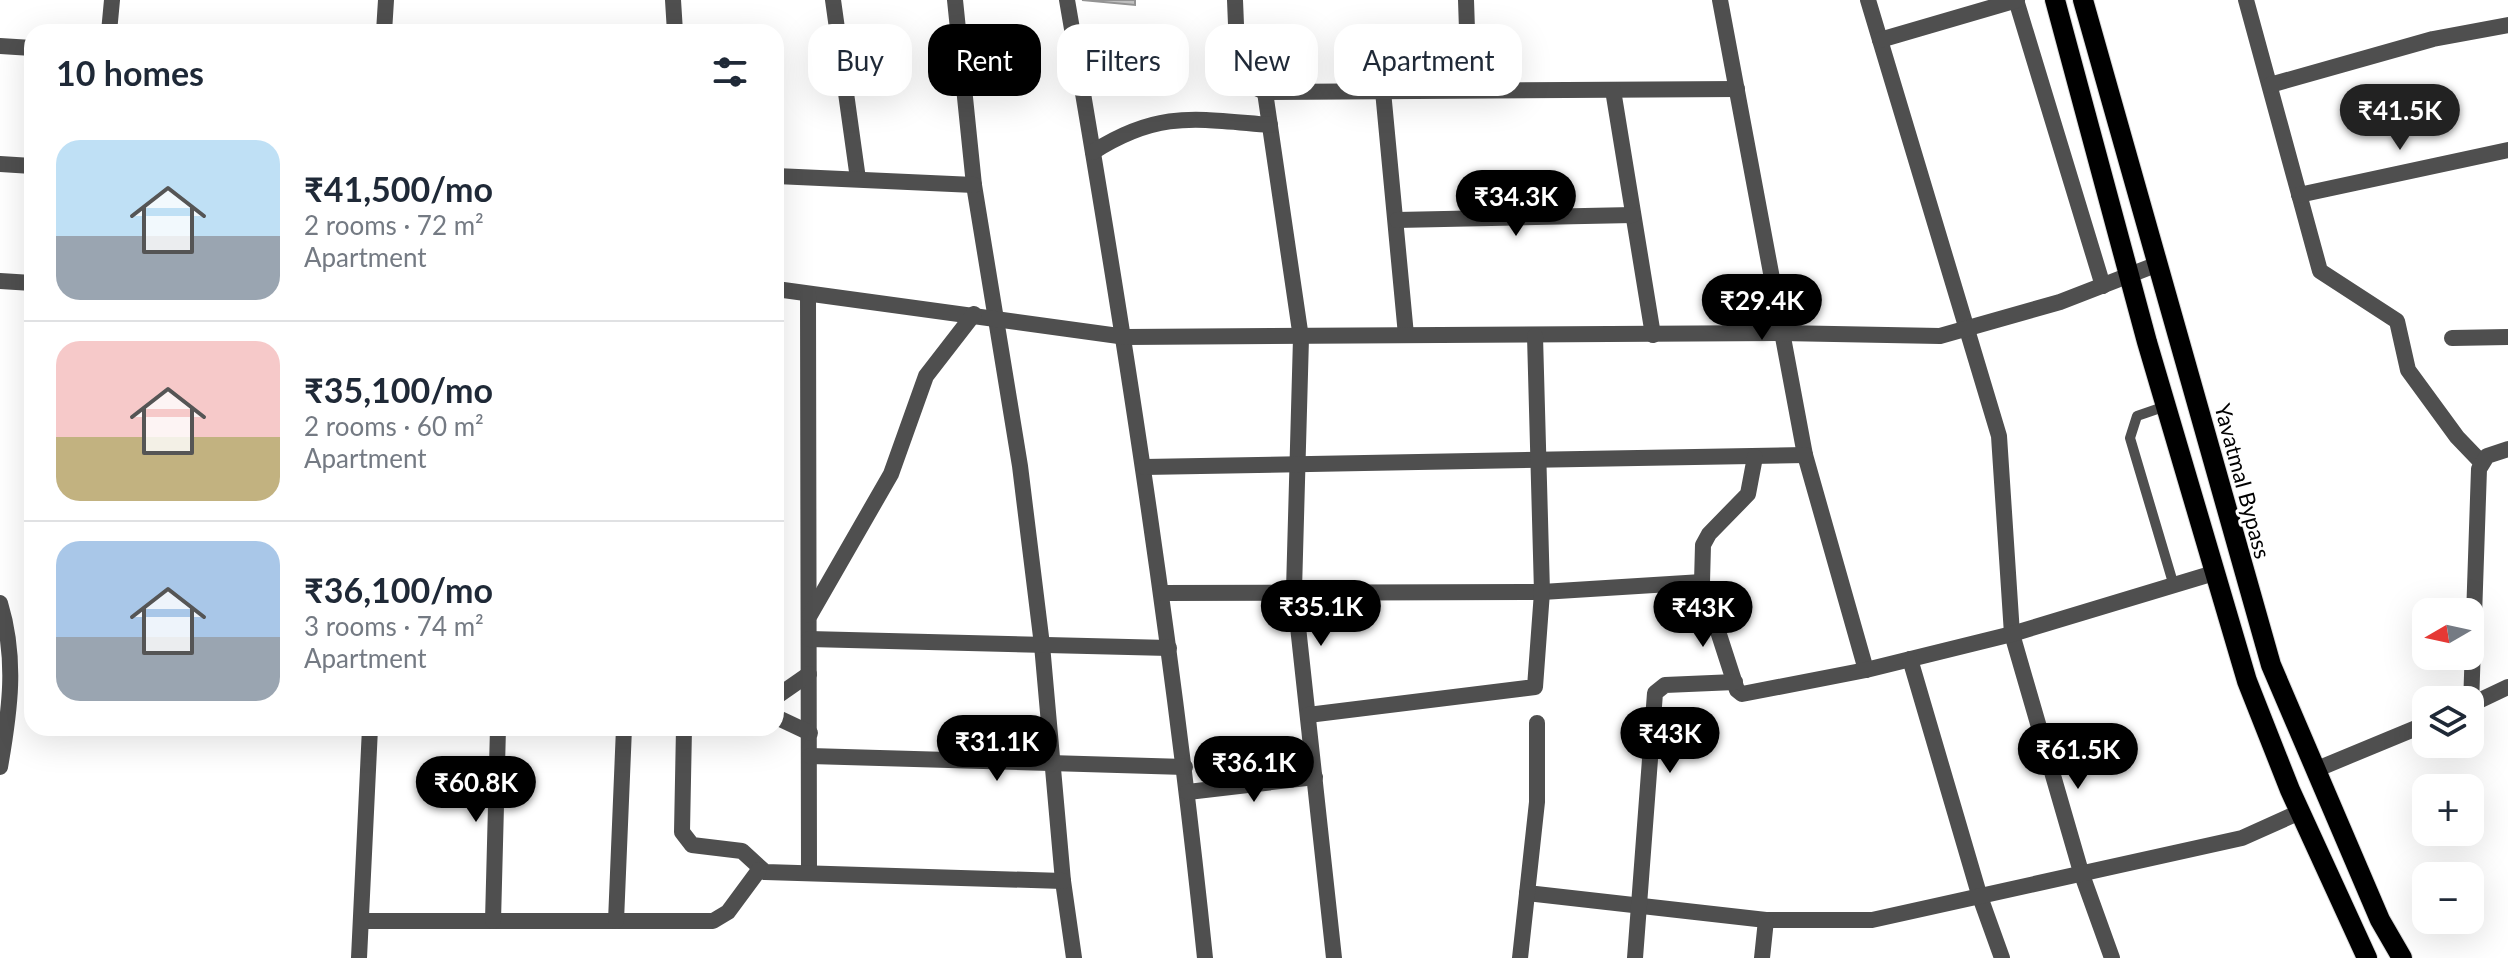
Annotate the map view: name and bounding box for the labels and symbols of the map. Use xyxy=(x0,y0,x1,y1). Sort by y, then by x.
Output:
pin: ₹41.5K xyxy=(2335,84,2465,152)
pin: ₹34.3K xyxy=(1451,170,1581,238)
pin: ₹29.4K xyxy=(1697,274,1827,342)
street label: Yavatmal Bypass xyxy=(2209,401,2277,561)
pin: ₹35.1K xyxy=(1256,580,1386,648)
pin: ₹43K xyxy=(1656,581,1750,649)
north arrow xyxy=(2412,598,2484,670)
pin: ₹43K xyxy=(1623,707,1717,775)
pin: ₹31.1K xyxy=(932,715,1062,783)
pin: ₹61.5K xyxy=(2013,723,2143,791)
pin: ₹36.1K xyxy=(1189,736,1319,804)
pin: ₹60.8K xyxy=(411,756,541,824)

